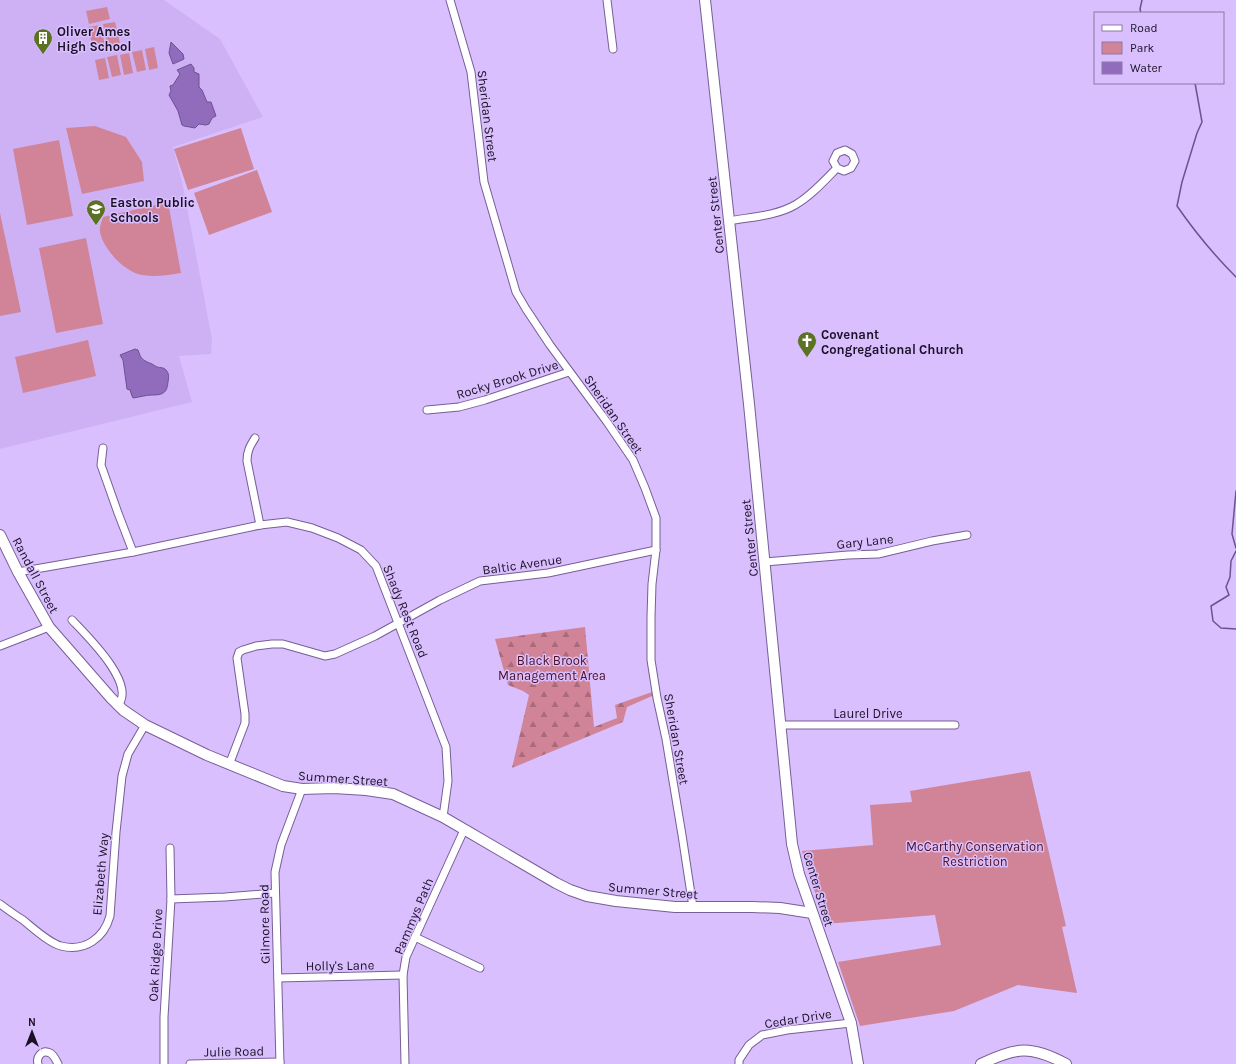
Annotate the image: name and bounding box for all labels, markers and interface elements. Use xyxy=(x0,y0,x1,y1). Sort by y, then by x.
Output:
legend xyxy=(1094,12,1224,84)
text: Road xyxy=(1130,21,1158,35)
place label: Oliver Ames High School xyxy=(57,24,131,54)
building icon: Oliver Ames High School xyxy=(32,27,54,55)
text: Park xyxy=(1130,41,1155,55)
text: Water xyxy=(1130,61,1163,75)
street label: Sheridan Street xyxy=(474,69,501,163)
street label: Center Street xyxy=(704,176,727,254)
place label: Easton Public Schools xyxy=(110,195,195,225)
school or university icon: Easton Public Schools xyxy=(85,198,107,226)
place label: Covenant Congregational Church xyxy=(821,327,964,357)
church icon: Covenant Congregational Church xyxy=(796,330,818,358)
street label: Rocky Brook Drive xyxy=(454,357,560,402)
street label: Sheridan Street xyxy=(581,372,646,457)
street label: Center Street xyxy=(738,499,761,577)
street label: Gary Lane xyxy=(836,531,895,552)
street label: Randall Street xyxy=(9,535,62,616)
street label: Baltic Avenue xyxy=(481,551,563,578)
street label: Shady Rest Road xyxy=(380,562,431,660)
park label: Black Brook Management Area xyxy=(498,653,606,683)
street label: Sheridan Street xyxy=(661,692,692,786)
street label: Laurel Drive xyxy=(833,706,903,721)
street label: Summer Street xyxy=(297,768,389,789)
street label: Elizabeth Way xyxy=(89,832,112,916)
park label: McCarthy Conservation Restriction xyxy=(906,839,1044,869)
street label: Center Street xyxy=(800,850,837,929)
street label: Pammys Path xyxy=(391,876,436,957)
street label: Summer Street xyxy=(607,879,699,902)
street label: Gilmore Road xyxy=(256,884,273,964)
street label: Oak Ridge Drive xyxy=(146,908,165,1002)
street label: Holly's Lane xyxy=(306,957,375,974)
street label: Cedar Drive xyxy=(763,1006,833,1031)
north arrow xyxy=(12,1012,52,1052)
text: N xyxy=(28,1016,36,1029)
street label: Julie Road xyxy=(204,1043,264,1060)

